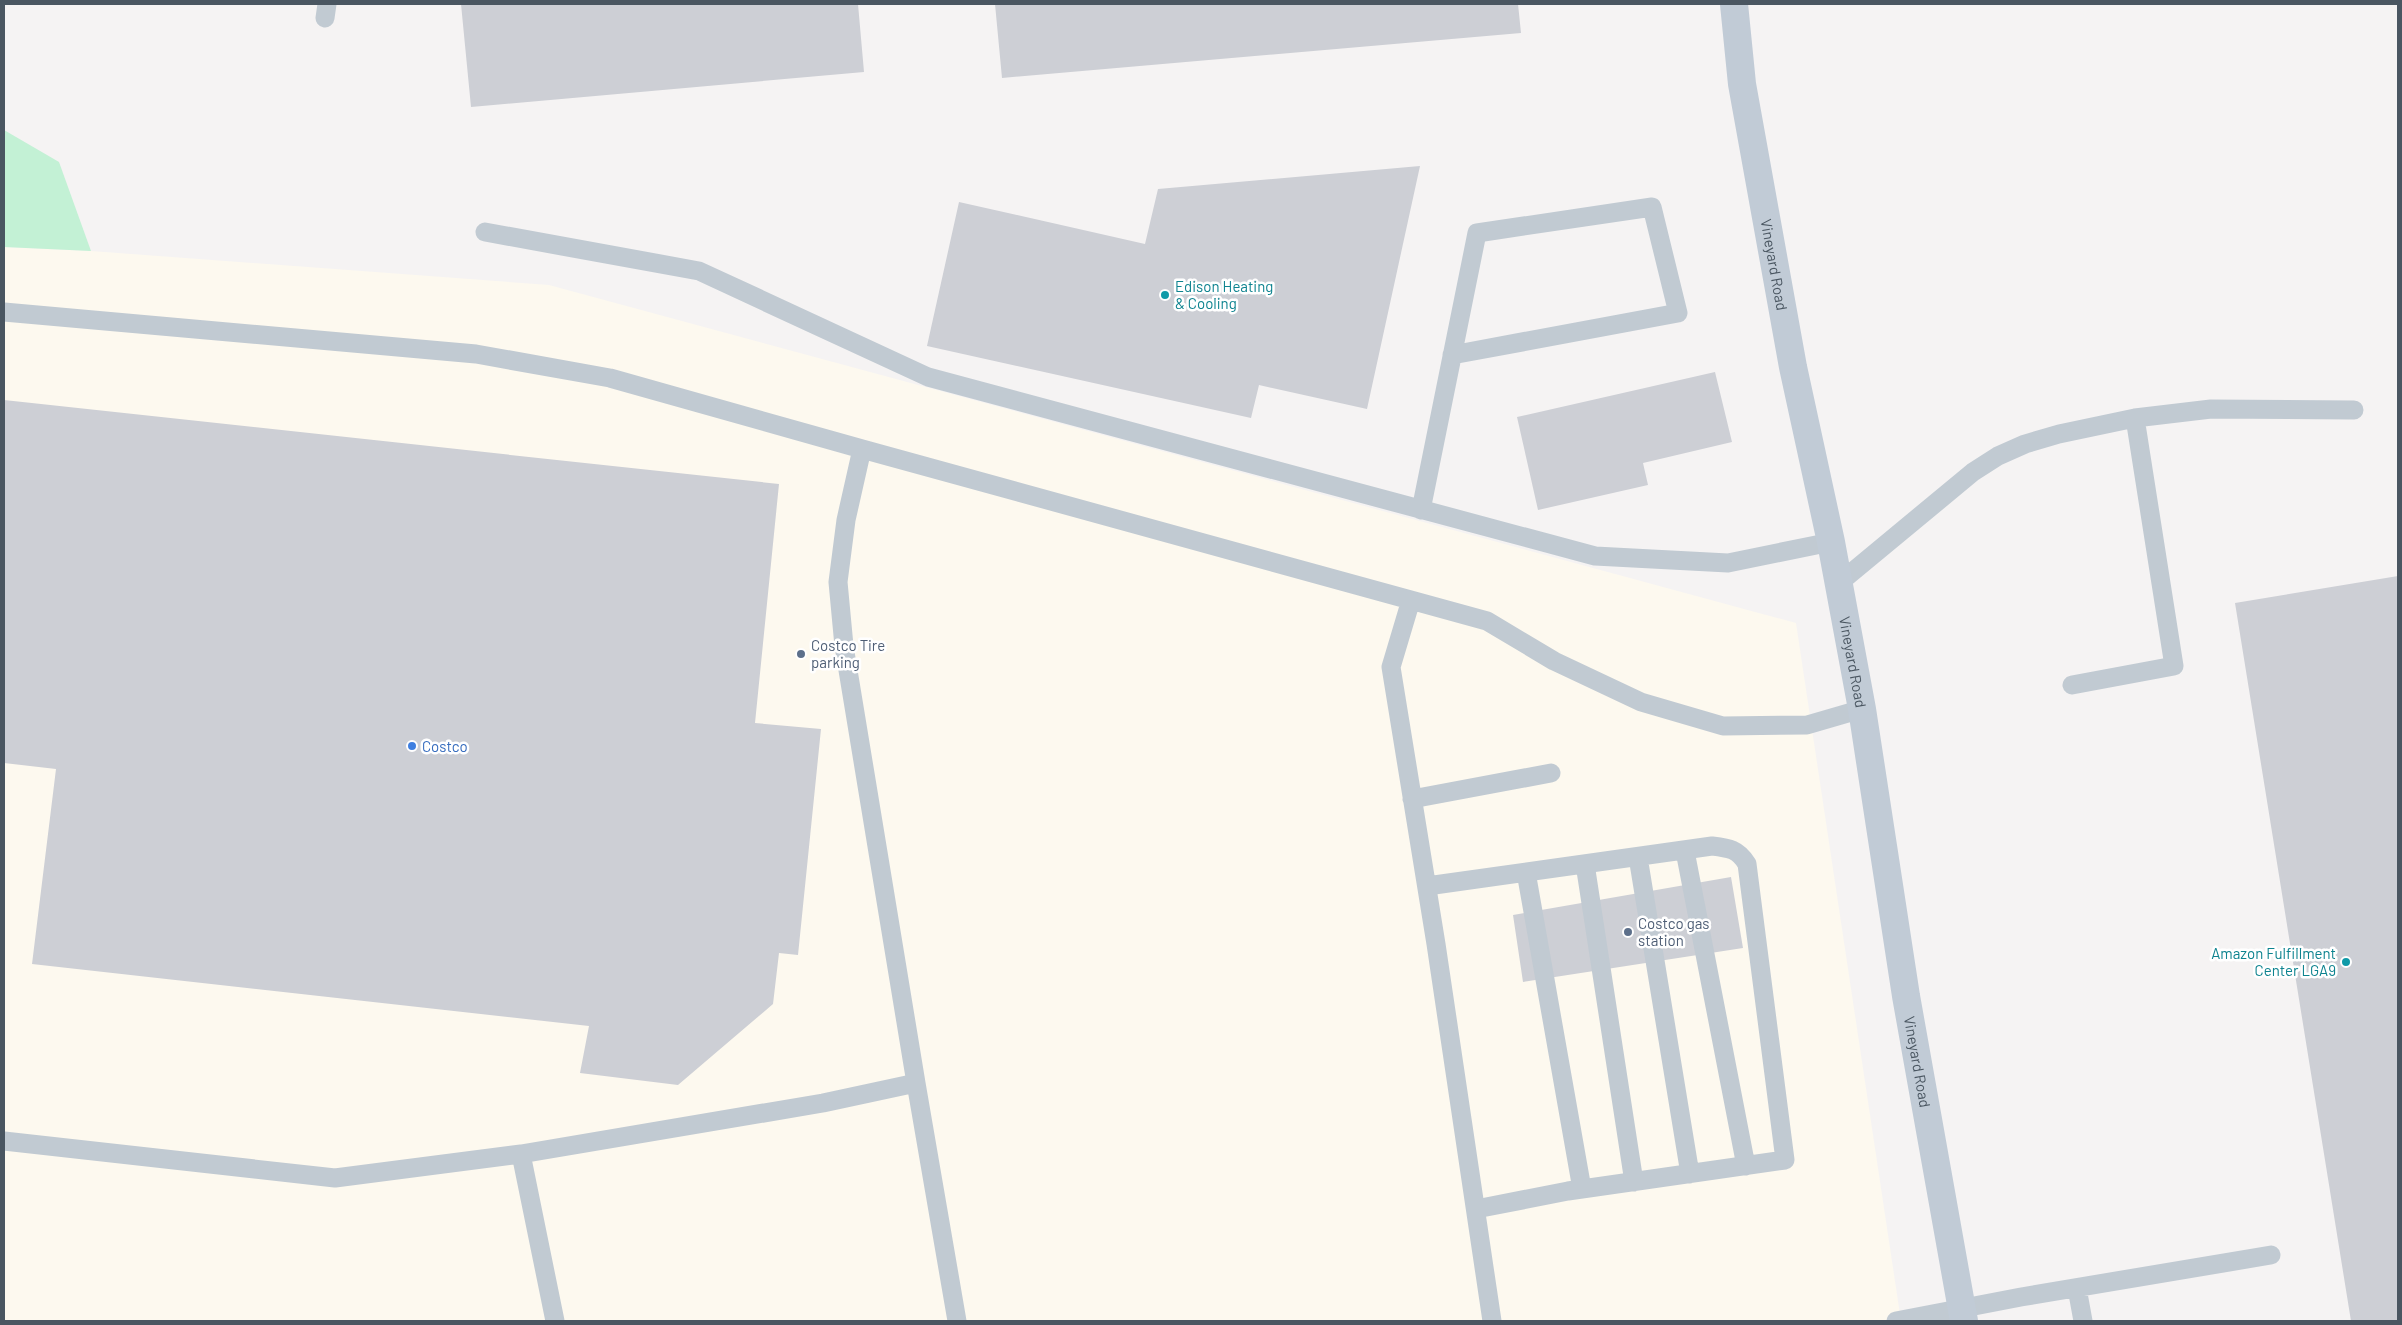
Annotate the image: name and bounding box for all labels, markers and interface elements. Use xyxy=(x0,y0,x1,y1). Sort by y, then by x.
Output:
street label: Vineyard Road xyxy=(1757,217,1792,312)
place label: Edison Heating & Cooling xyxy=(1175,277,1273,312)
marker: Edison Heating & Cooling xyxy=(1159,289,1171,301)
street label: Vineyard Road xyxy=(1836,615,1871,709)
place label: Costco Tire parking xyxy=(811,636,885,671)
marker: Costco Tire parking xyxy=(795,648,807,660)
place label: Costco xyxy=(422,737,468,755)
marker: Costco xyxy=(406,740,418,752)
place label: Costco gas station xyxy=(1638,914,1710,949)
marker: Costco gas station xyxy=(1622,926,1634,938)
place label: Amazon Fulfillment Center LGA9 xyxy=(2211,944,2336,979)
marker: Amazon Fulfillment Center LGA9 xyxy=(2340,956,2352,968)
street label: Vineyard Road xyxy=(1901,1015,1935,1109)

